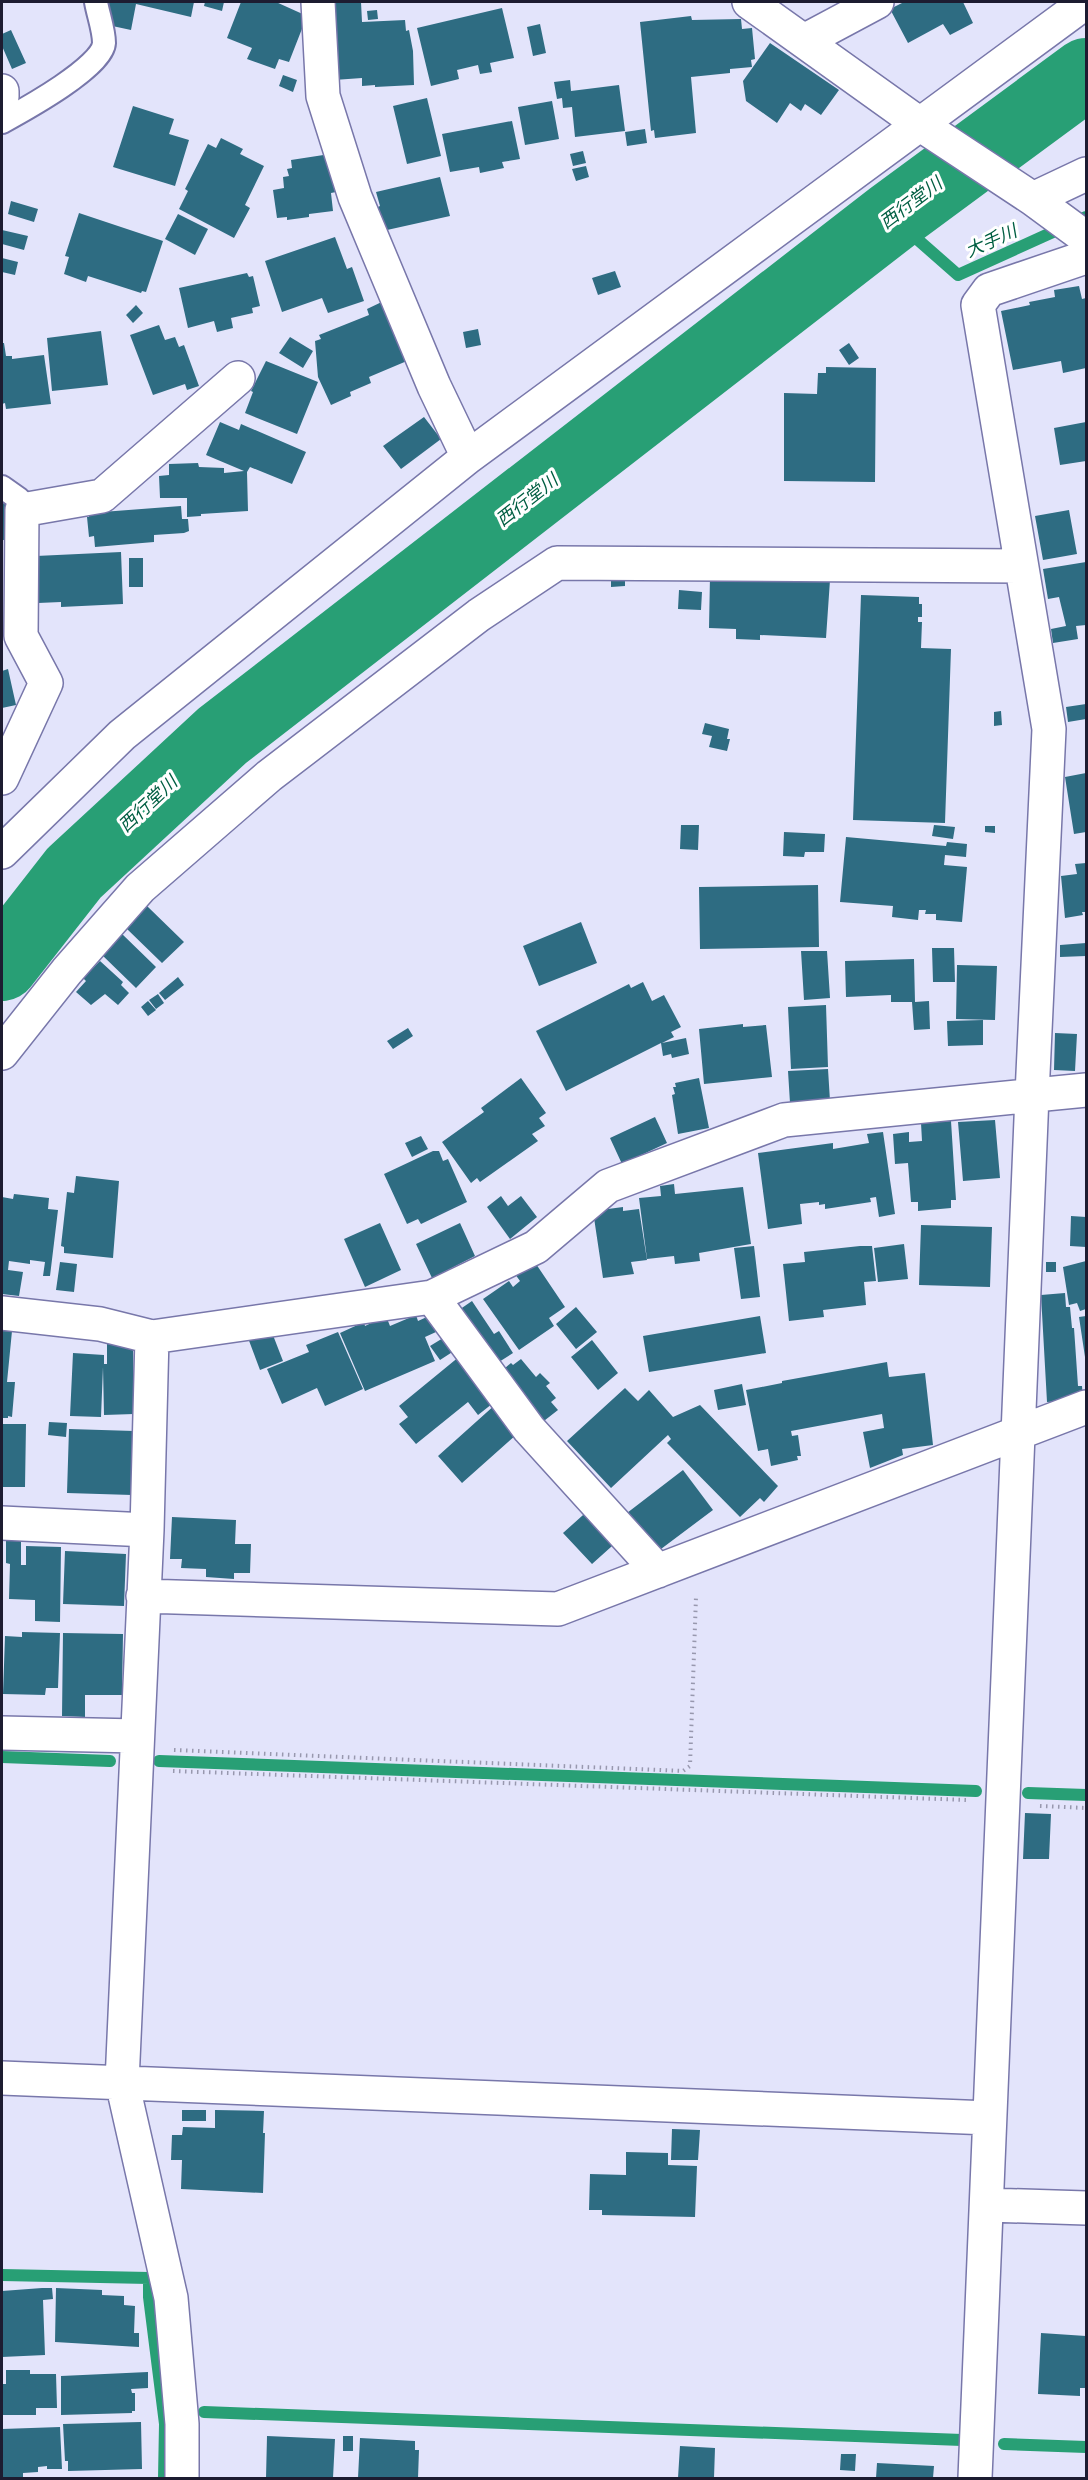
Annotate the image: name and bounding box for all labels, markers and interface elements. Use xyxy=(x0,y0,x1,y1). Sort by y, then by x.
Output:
water label: 西行堂川 xyxy=(876,171,947,233)
water label: 大手川 xyxy=(962,219,1022,261)
water label: 西行堂川 xyxy=(492,468,563,530)
water label: 西行堂川 xyxy=(114,770,183,836)

